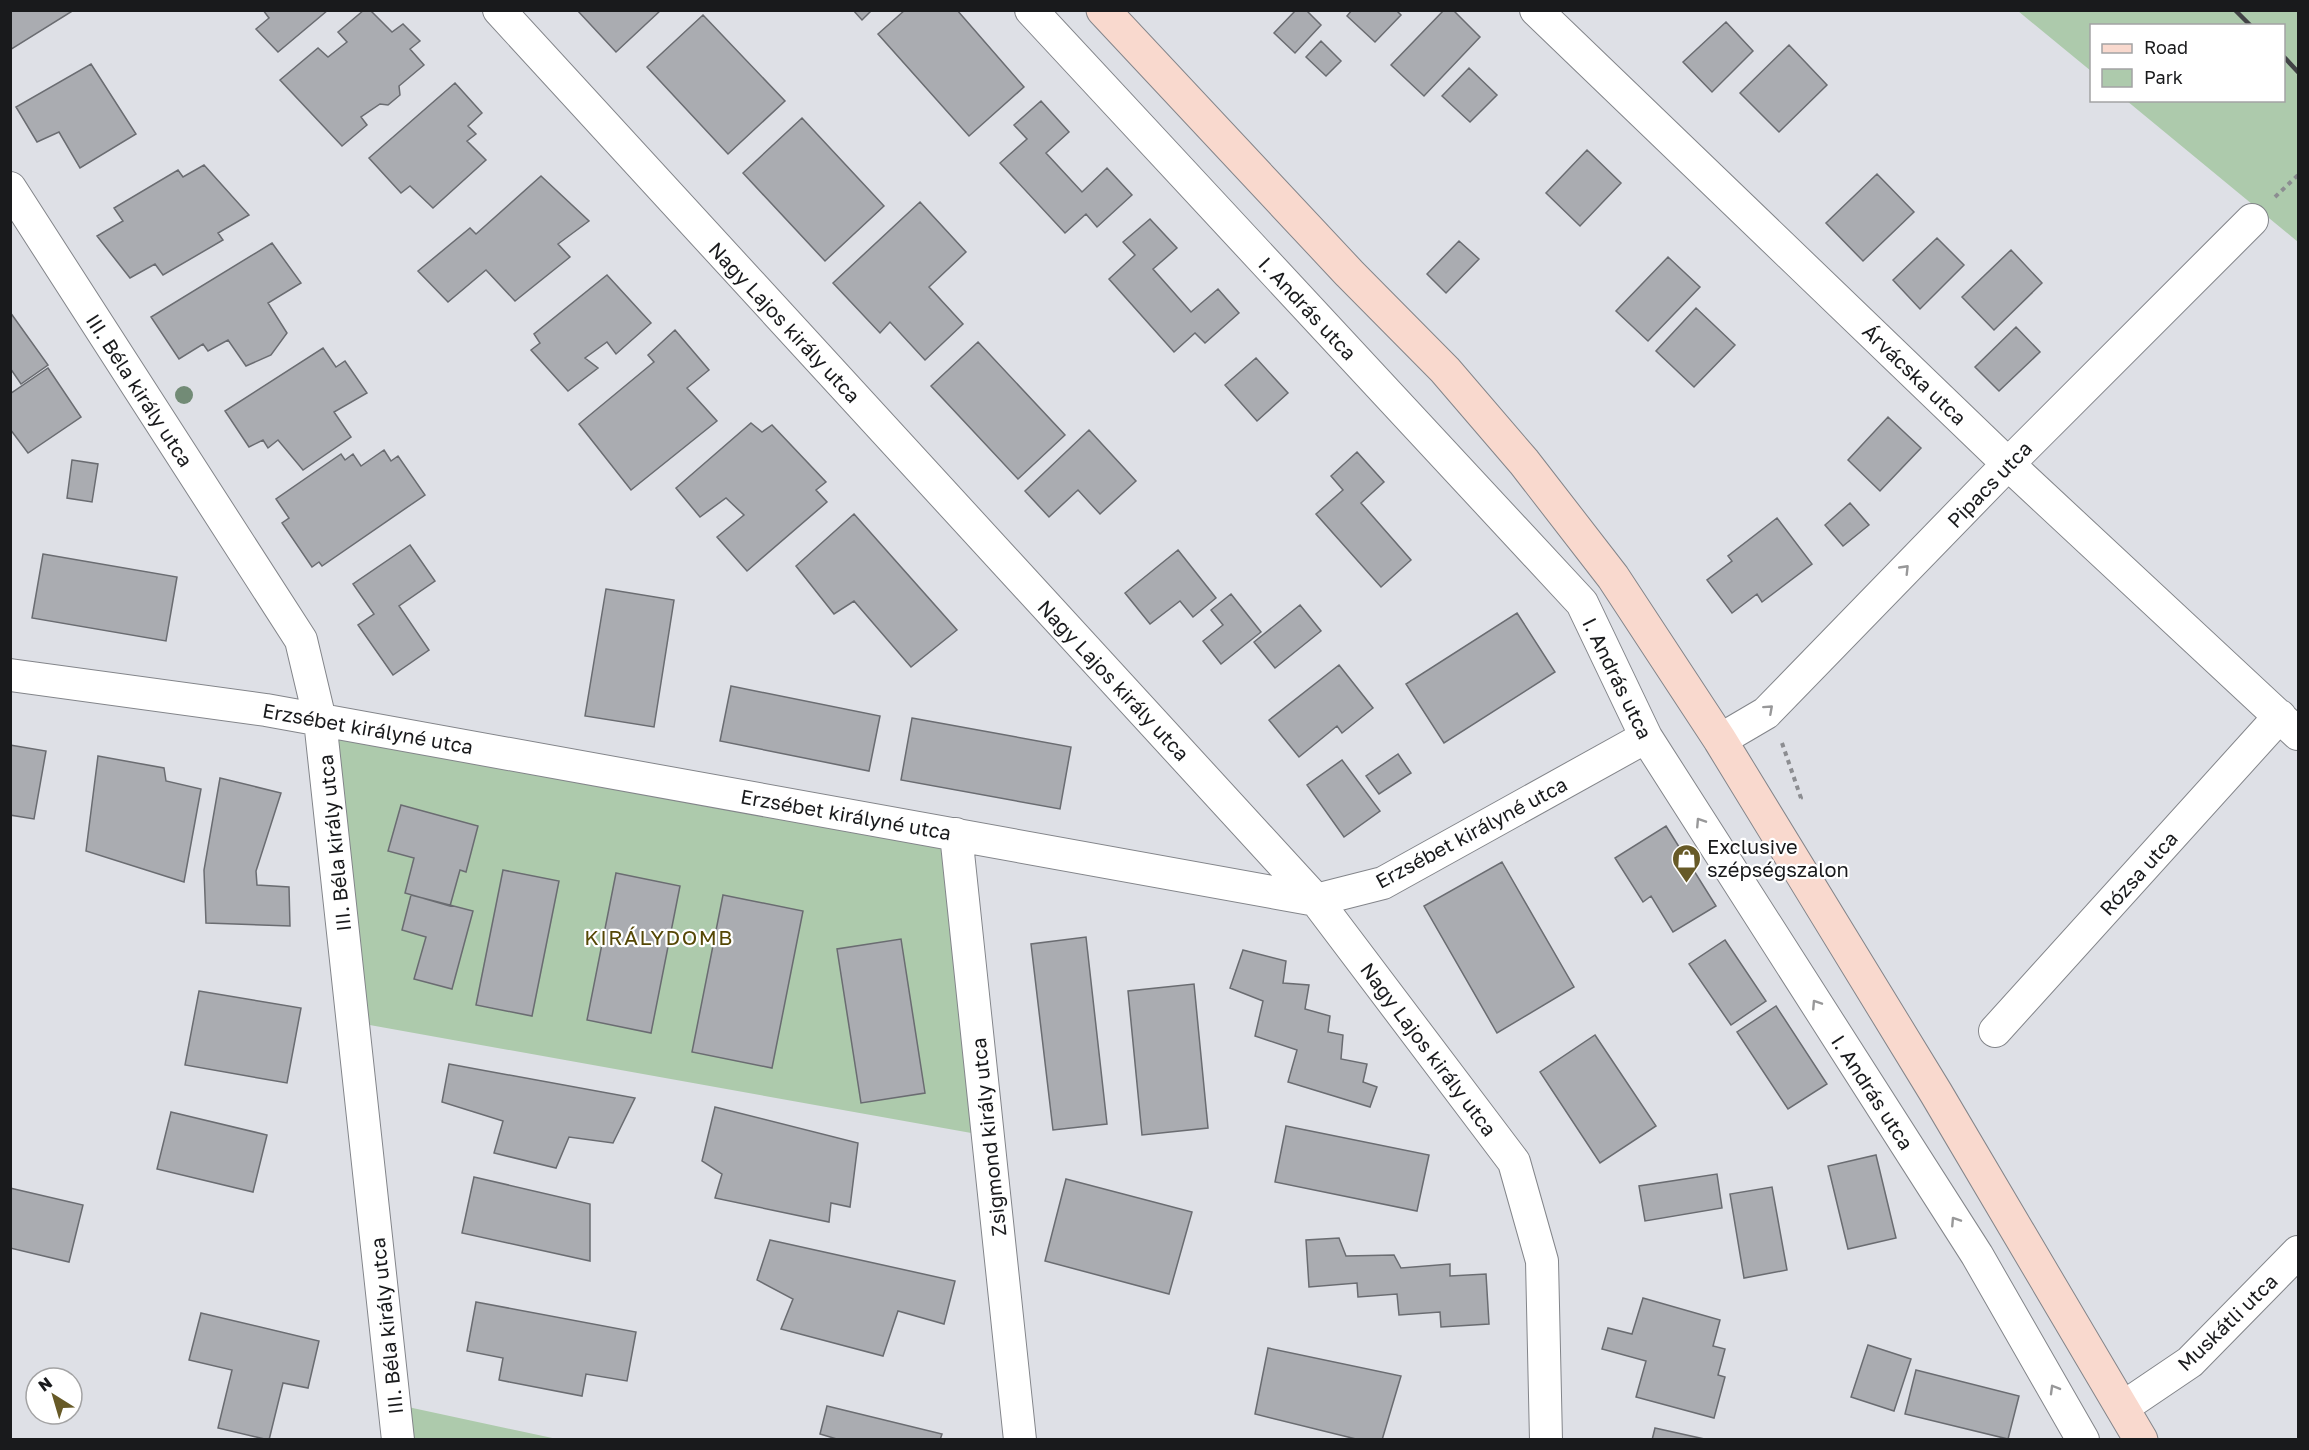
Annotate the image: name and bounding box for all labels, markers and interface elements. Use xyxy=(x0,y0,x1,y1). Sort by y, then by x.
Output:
legend xyxy=(2090,24,2285,102)
text: Road xyxy=(2144,36,2188,58)
text: Park xyxy=(2144,66,2183,88)
street label: Nagy Lajos király utca xyxy=(704,237,866,407)
street label: I. András utca xyxy=(1254,252,1362,364)
street label: III. Béla király utca xyxy=(82,309,198,471)
street label: Árvácska utca xyxy=(1858,319,1972,429)
street label: Pipacs utca xyxy=(1942,436,2036,532)
one-way arrow xyxy=(1898,566,1909,577)
street label: Nagy Lajos király utca xyxy=(1033,595,1195,765)
street label: I. András utca xyxy=(1578,613,1658,743)
street label: Erzsébet királyné utca xyxy=(261,698,475,758)
one-way arrow xyxy=(1762,705,1773,716)
street label: III. Béla király utca xyxy=(313,753,355,933)
street label: Erzsébet királyné utca xyxy=(1371,771,1571,893)
street label: Erzsébet királyné utca xyxy=(739,784,953,844)
one-way arrow xyxy=(1696,817,1707,828)
street label: Rózsa utca xyxy=(2094,826,2182,920)
place label: Exclusive szépségszalon xyxy=(1707,834,1849,881)
shop icon: Exclusive szépségszalon xyxy=(1670,842,1702,884)
district label: KIRÁLYDOMB xyxy=(584,924,734,950)
street label: Nagy Lajos király utca xyxy=(1356,958,1502,1140)
one-way arrow xyxy=(1812,999,1823,1010)
street label: I. András utca xyxy=(1827,1030,1919,1154)
street label: Zsigmond király utca xyxy=(966,1036,1010,1238)
one-way arrow xyxy=(1951,1217,1962,1228)
street label: III. Béla király utca xyxy=(365,1236,407,1416)
street label: Muskátli utca xyxy=(2172,1269,2282,1375)
north arrow xyxy=(24,1366,84,1426)
text: N xyxy=(34,1372,56,1396)
one-way arrow xyxy=(2050,1385,2061,1395)

